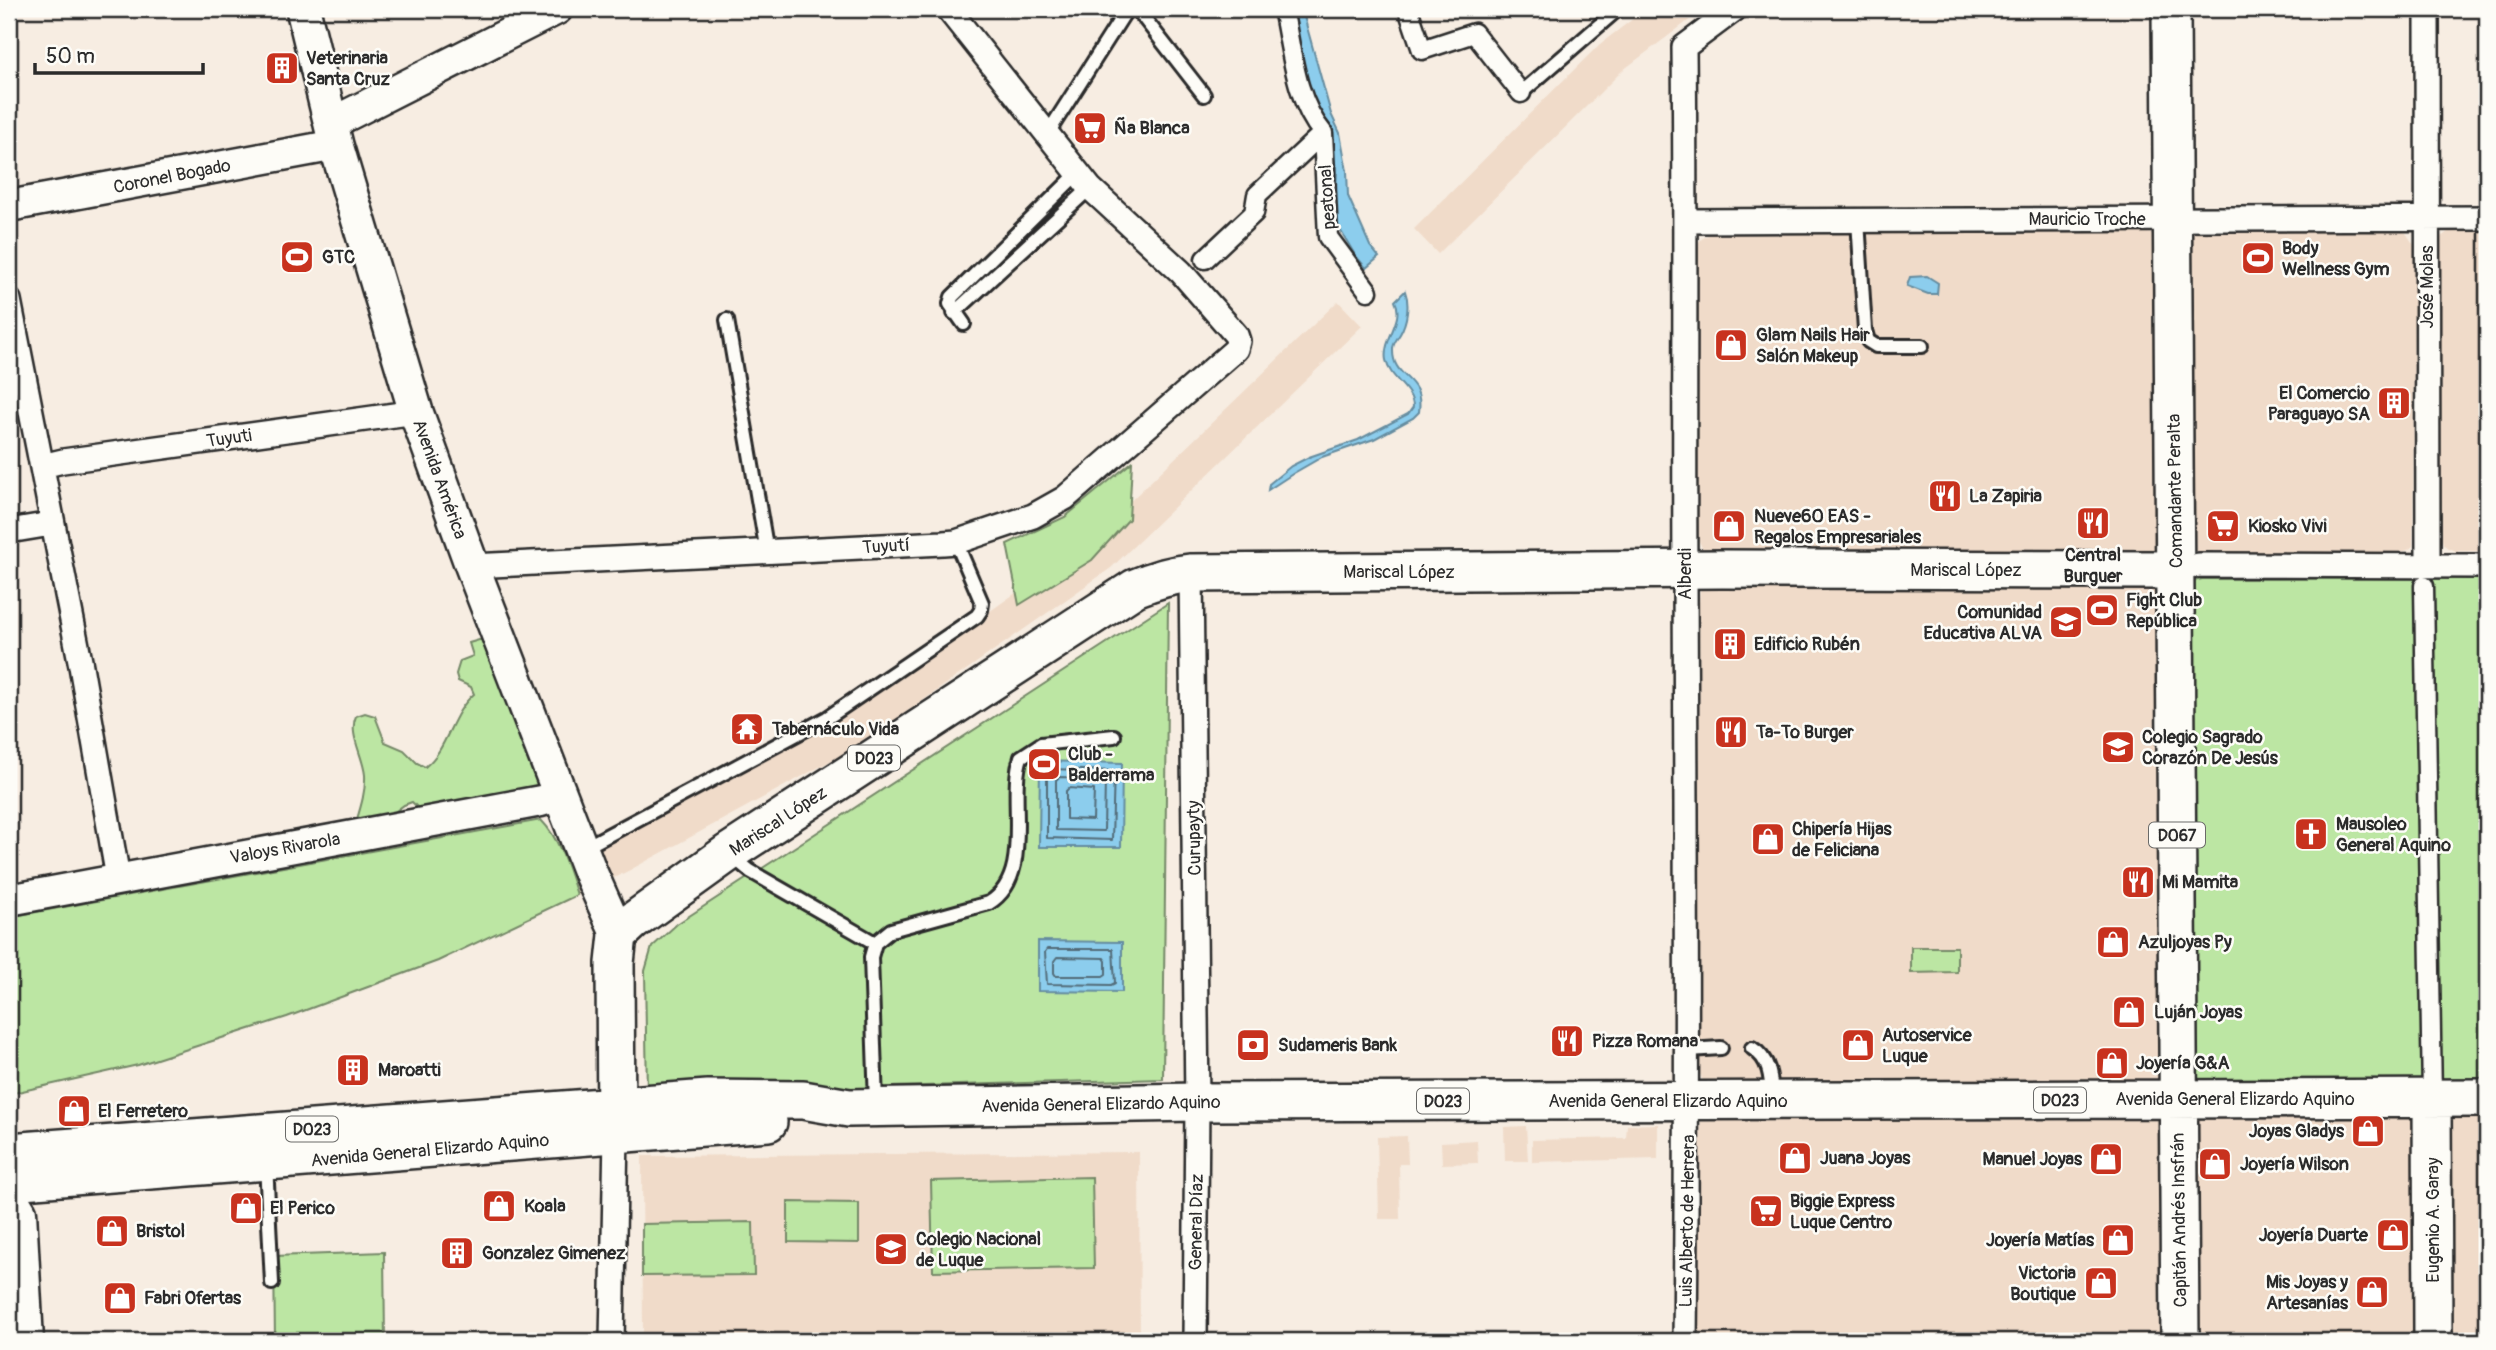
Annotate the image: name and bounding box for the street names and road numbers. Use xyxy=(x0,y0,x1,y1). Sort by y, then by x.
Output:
street label: Coronel Bogado xyxy=(112,154,233,199)
street label: peatonal xyxy=(1314,164,1341,230)
street label: Mauricio Troche xyxy=(2028,208,2146,231)
street label: José Molas xyxy=(2416,245,2439,329)
street label: Comandante Peralta xyxy=(2163,414,2188,568)
street label: Avenida América xyxy=(407,416,472,542)
street label: Tuyuti xyxy=(205,424,253,453)
street label: Tuyutí xyxy=(862,534,910,559)
street label: Alberdi xyxy=(1674,548,1697,600)
street label: Mariscal López xyxy=(1910,559,2022,582)
street label: Mariscal López xyxy=(1343,561,1455,584)
road number: D023 xyxy=(848,746,900,771)
street label: Mariscal López xyxy=(725,781,831,861)
street label: Curupayty xyxy=(1182,800,1207,876)
road number: D067 xyxy=(2149,822,2205,848)
street label: Valoys Rivarola xyxy=(228,827,342,870)
road number: D023 xyxy=(1417,1088,1469,1114)
road number: D023 xyxy=(2034,1088,2086,1112)
street label: Avenida General Elizardo Aquino xyxy=(2115,1088,2355,1111)
street label: Avenida General Elizardo Aquino xyxy=(1548,1090,1788,1113)
street label: Avenida General Elizardo Aquino xyxy=(981,1091,1221,1118)
road number: D023 xyxy=(286,1116,338,1142)
street label: Avenida General Elizardo Aquino xyxy=(310,1129,551,1172)
street label: Capitán Andrés Insfrán xyxy=(2166,1132,2193,1308)
street label: Luis Alberto de Herrera xyxy=(1674,1134,1701,1308)
street label: Eugenio A. Garay xyxy=(2422,1157,2445,1283)
street label: General Díaz xyxy=(1184,1174,1209,1270)

